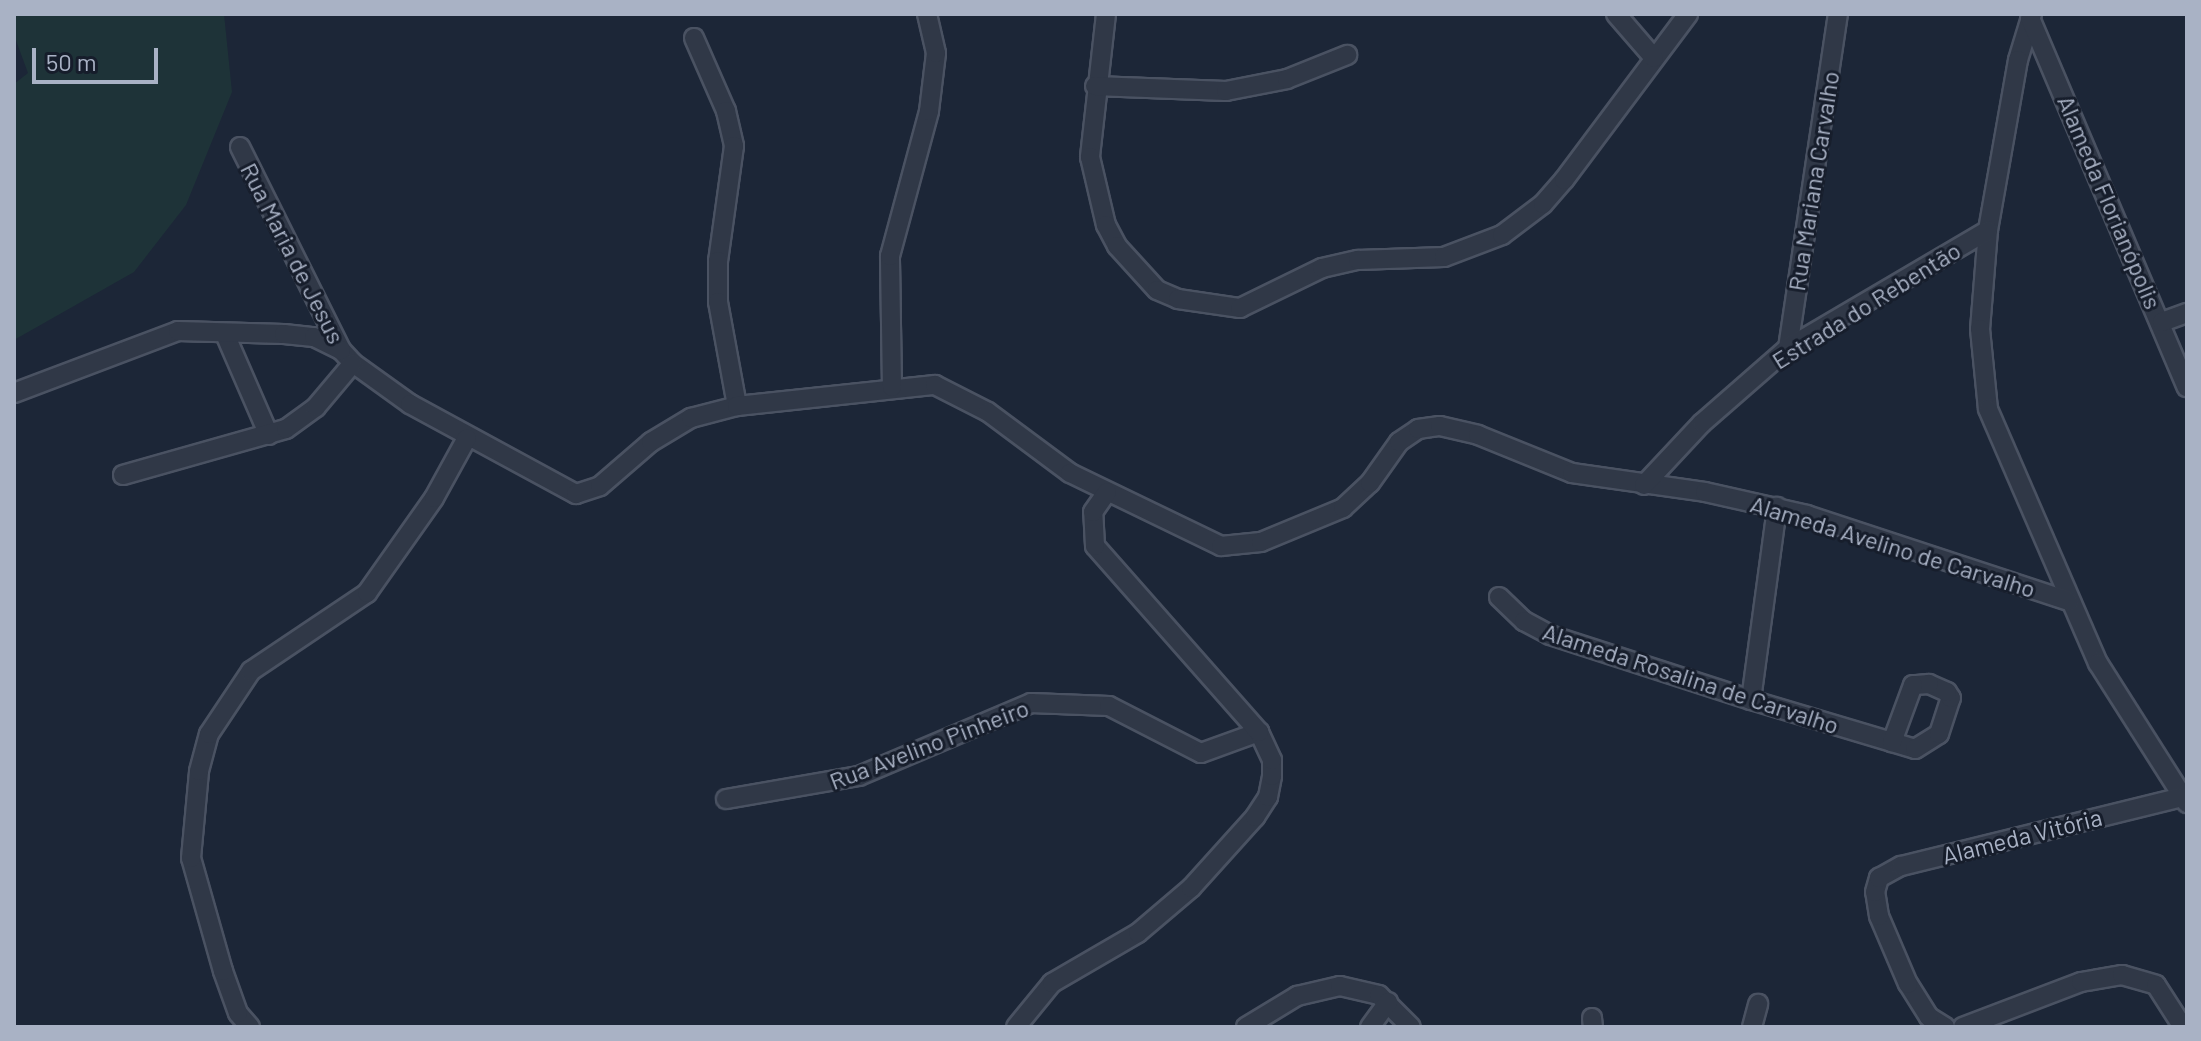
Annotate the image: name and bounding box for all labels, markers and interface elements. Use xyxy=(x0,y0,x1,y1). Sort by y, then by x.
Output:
scale bar xyxy=(36,32,162,82)
text: 50 m xyxy=(46,47,97,76)
street label: Rua Mariana Carvalho xyxy=(1781,69,1845,293)
street label: Alameda Florianópolis xyxy=(2052,91,2168,313)
street label: Rua Maria de Jesus xyxy=(235,158,351,348)
street label: Estrada do Rebentão xyxy=(1766,235,1966,375)
street label: Alameda Avelino de Carvalho xyxy=(1747,489,2039,603)
street label: Alameda Rosalina de Carvalho xyxy=(1539,616,1843,740)
street label: Rua Avelino Pinheiro xyxy=(825,693,1033,795)
street label: Alameda Vitória xyxy=(1939,802,2105,870)

